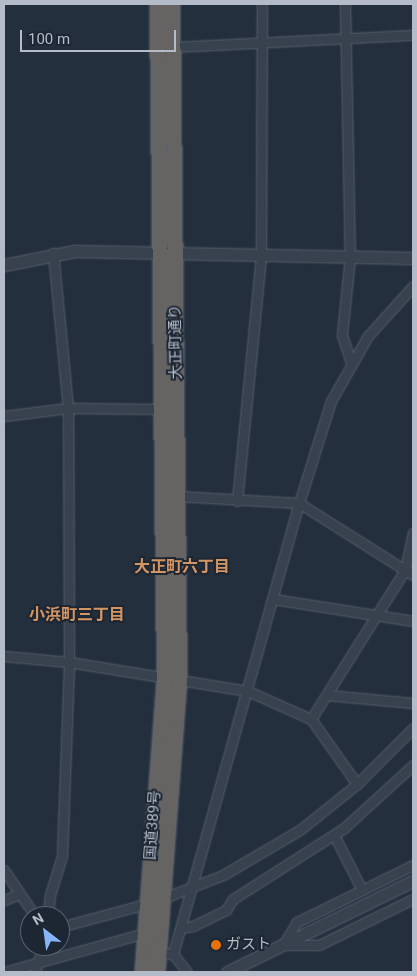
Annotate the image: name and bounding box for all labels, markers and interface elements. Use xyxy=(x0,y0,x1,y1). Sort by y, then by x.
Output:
scale bar xyxy=(22,20,179,52)
text: 100 m xyxy=(28,30,70,48)
street label: 大正町通り xyxy=(166,304,186,380)
district label: 大正町六丁目 xyxy=(134,557,230,577)
district label: 小浜町三丁目 xyxy=(29,605,125,625)
street label: 国道389号 xyxy=(142,789,164,861)
north arrow xyxy=(20,906,70,956)
text: N xyxy=(30,909,46,928)
place label: ガスト xyxy=(226,936,271,954)
marker: ガスト xyxy=(210,939,222,951)

